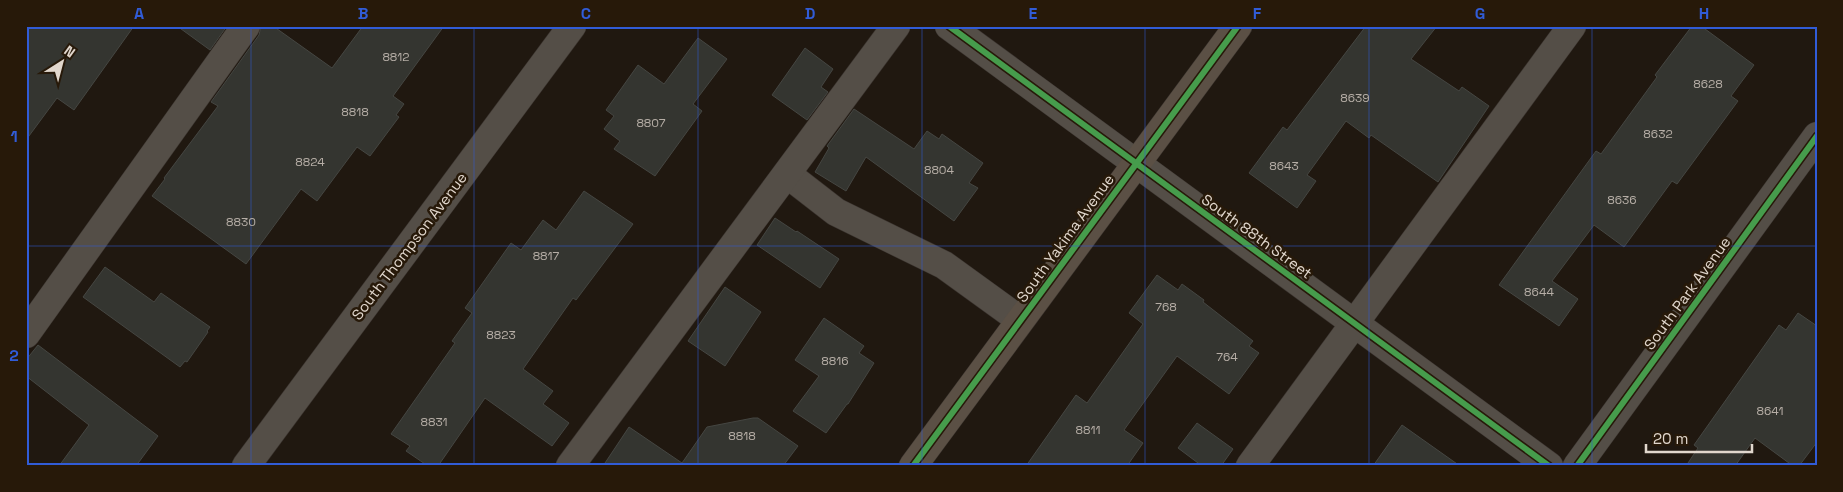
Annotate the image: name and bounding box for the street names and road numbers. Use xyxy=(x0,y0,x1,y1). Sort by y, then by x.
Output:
street label: South Thompson Avenue xyxy=(347,168,471,324)
street label: South Yakima Avenue xyxy=(1012,170,1118,306)
street label: South 88th Street xyxy=(1198,189,1316,283)
street label: South Park Avenue xyxy=(1640,233,1735,353)

